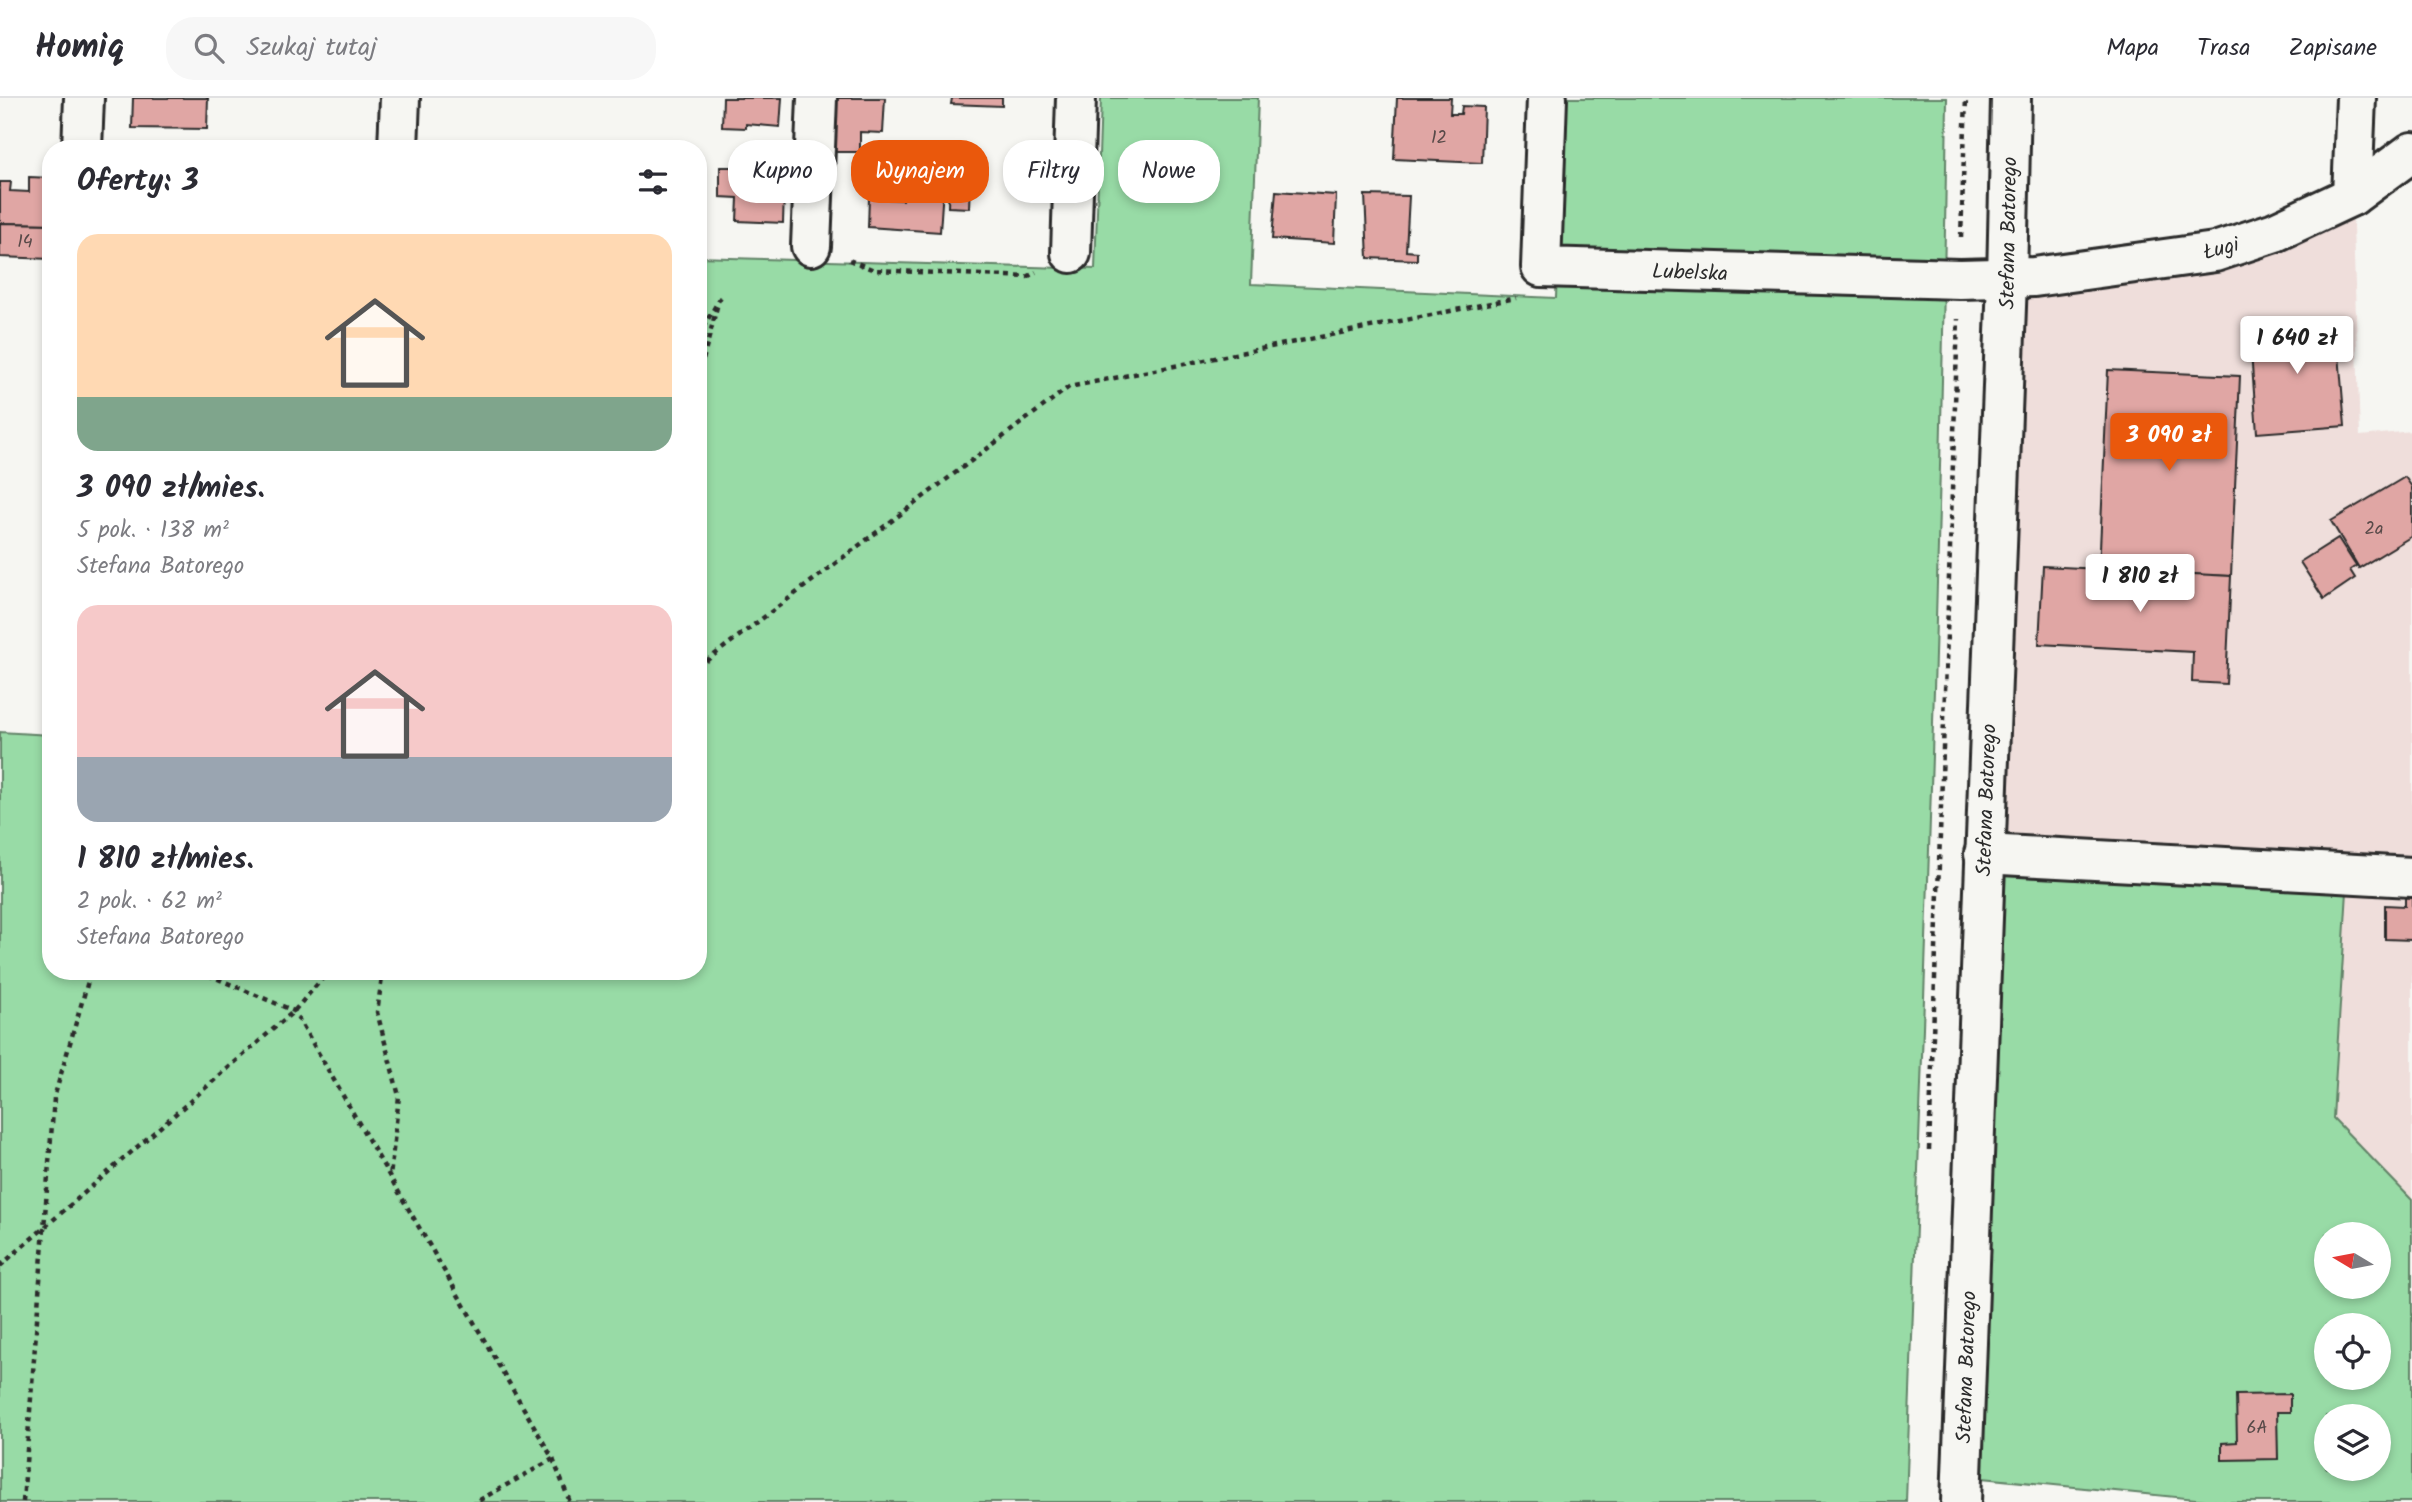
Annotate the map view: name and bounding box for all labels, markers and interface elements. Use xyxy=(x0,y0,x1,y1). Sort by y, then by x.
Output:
search box xyxy=(166,17,656,80)
text: Homiq xyxy=(35,22,124,75)
text: Szukaj tutaj xyxy=(246,27,377,69)
icon: search xyxy=(190,29,228,67)
text: Mapa xyxy=(2106,29,2159,68)
text: Trasa xyxy=(2197,29,2251,68)
text: Zapisane xyxy=(2289,29,2377,68)
house number: 12 xyxy=(1431,124,1447,153)
chip: Kupno xyxy=(728,140,837,203)
chip: Wynajem xyxy=(851,140,989,203)
chip: Filtry xyxy=(1003,140,1104,203)
chip: Nowe xyxy=(1118,140,1220,203)
street label: Stefana Batorego xyxy=(1992,156,2027,310)
text: Oferty: 3 xyxy=(77,158,199,206)
icon: filters xyxy=(634,163,672,201)
house number: 14 xyxy=(17,228,33,257)
street label: Ługi xyxy=(2200,229,2244,270)
street label: Lubelska xyxy=(1651,256,1728,291)
icon: home xyxy=(312,280,438,406)
pin: 1 640 zł xyxy=(2225,316,2369,376)
text: 1 640 zł xyxy=(2256,321,2338,357)
pin: 3 090 zł xyxy=(2097,414,2241,473)
text: 3 090 zł xyxy=(2126,418,2212,454)
text: 3 090 zł/mies. xyxy=(77,465,265,513)
text: 5 pok. · 138 m² xyxy=(77,513,229,549)
house number: 2a xyxy=(2365,515,2383,544)
text: Stefana Batorego xyxy=(77,549,244,585)
pin: 1 810 zł xyxy=(2068,554,2212,614)
text: 1 810 zł xyxy=(2102,559,2178,595)
icon: home xyxy=(312,651,438,777)
street label: Stefana Batorego xyxy=(1968,723,2007,877)
text: 1 810 zł/mies. xyxy=(77,836,254,884)
text: 2 pok. · 62 m² xyxy=(77,884,222,920)
text: Stefana Batorego xyxy=(77,920,244,956)
north arrow xyxy=(2314,1222,2390,1298)
map controls xyxy=(2314,1222,2391,1481)
street label: Stefana Batorego xyxy=(1948,1290,1987,1444)
button: locate xyxy=(2314,1313,2391,1390)
button: layers xyxy=(2314,1404,2391,1481)
house number: 6A xyxy=(2247,1414,2268,1443)

